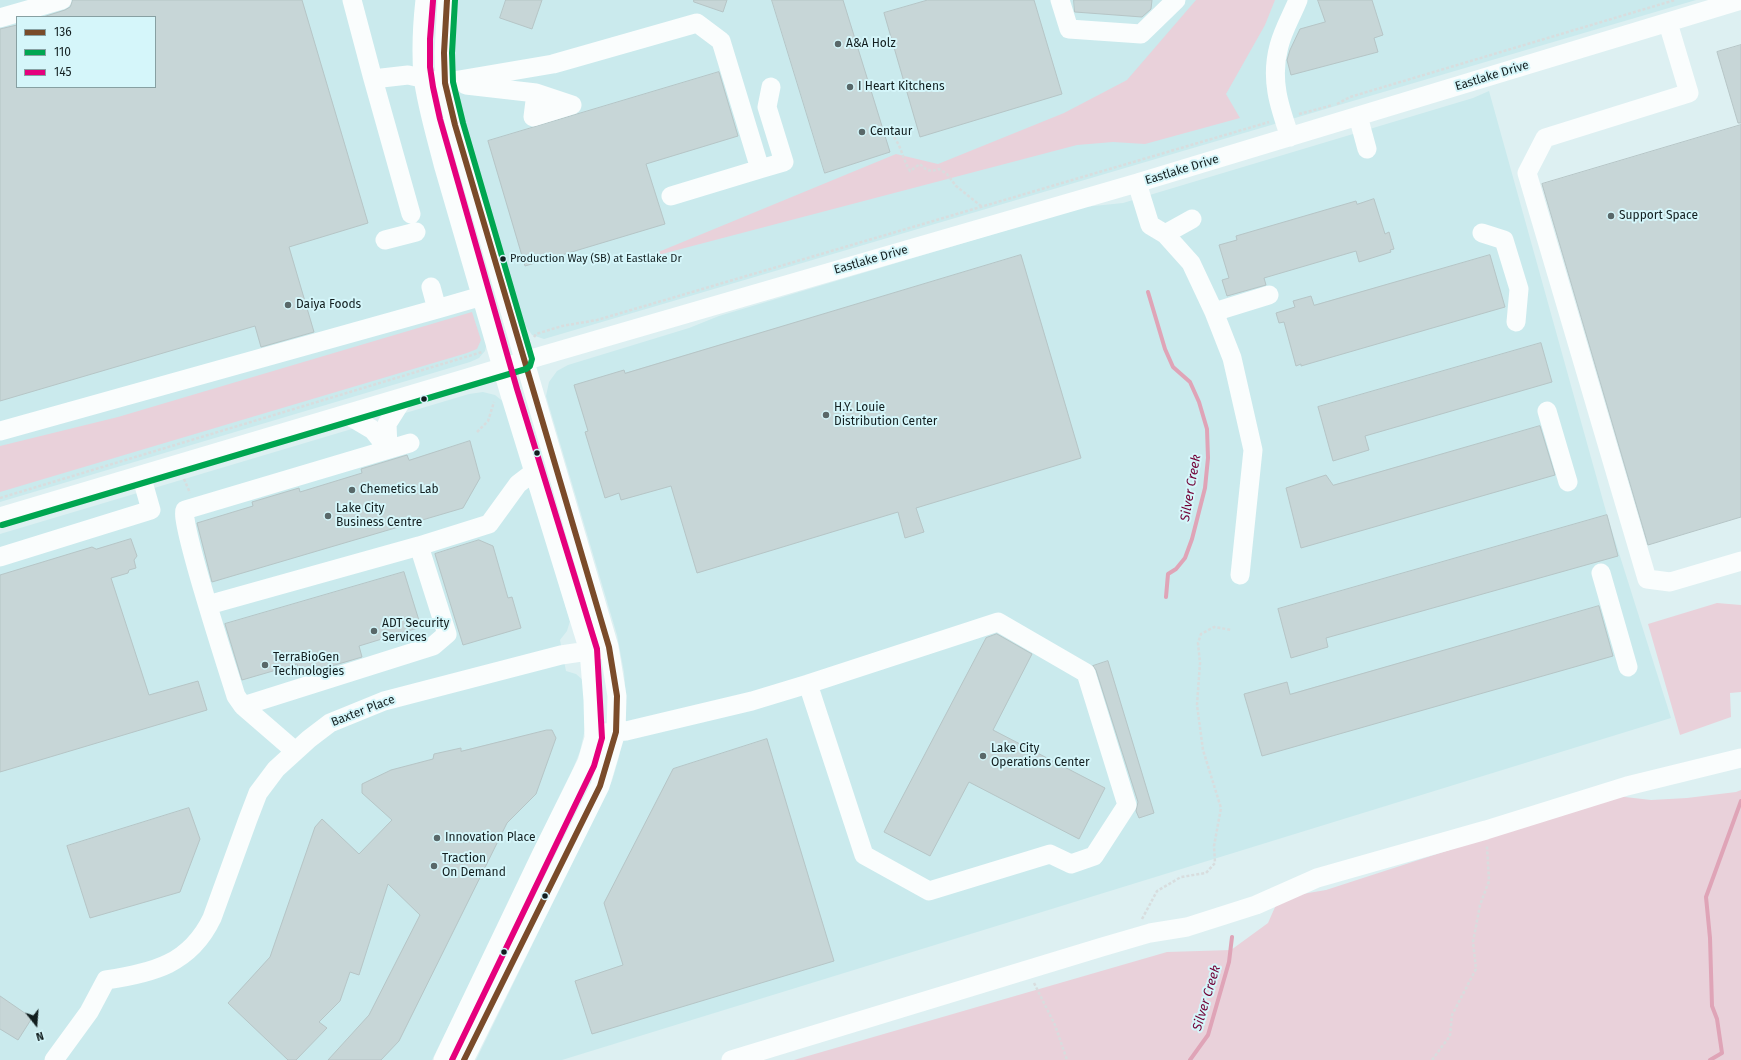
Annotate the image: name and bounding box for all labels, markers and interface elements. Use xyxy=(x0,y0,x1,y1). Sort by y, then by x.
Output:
legend xyxy=(16,16,156,88)
text: 136 xyxy=(54,25,72,39)
place label: A&A Holz xyxy=(846,37,896,51)
marker: A&A Holz xyxy=(833,39,843,49)
text: 110 xyxy=(54,45,71,59)
street label: Eastlake Drive xyxy=(1453,58,1531,94)
text: 145 xyxy=(54,65,71,79)
place label: I Heart Kitchens xyxy=(858,80,945,94)
marker: I Heart Kitchens xyxy=(845,82,855,92)
place label: Centaur xyxy=(870,125,912,139)
marker: Centaur xyxy=(857,127,867,137)
street label: Eastlake Drive xyxy=(1143,152,1221,188)
place label: Support Space xyxy=(1619,209,1698,223)
marker: Support Space xyxy=(1606,211,1616,221)
street label: Eastlake Drive xyxy=(832,243,910,277)
place label: Production Way (SB) at Eastlake Dr xyxy=(510,252,682,266)
marker: Production Way (SB) at Eastlake Dr xyxy=(498,254,508,264)
place label: Daiya Foods xyxy=(296,298,361,312)
marker: Daiya Foods xyxy=(283,300,293,310)
unlabelled marker xyxy=(419,394,429,404)
place label: H.Y. Louie Distribution Center xyxy=(834,401,937,429)
marker: H.Y. Louie Distribution Center xyxy=(821,410,831,420)
unlabelled marker xyxy=(532,448,542,458)
water label: Silver Creek xyxy=(1177,453,1205,523)
place label: Chemetics Lab xyxy=(360,483,439,497)
marker: Chemetics Lab xyxy=(347,485,357,495)
place label: Lake City Business Centre xyxy=(336,502,422,530)
marker: Lake City Business Centre xyxy=(323,511,333,521)
place label: ADT Security Services xyxy=(382,617,449,645)
marker: ADT Security Services xyxy=(369,626,379,636)
place label: TerraBioGen Technologies xyxy=(273,651,344,679)
marker: TerraBioGen Technologies xyxy=(260,660,270,670)
street label: Baxter Place xyxy=(329,692,397,730)
place label: Lake City Operations Center xyxy=(991,742,1090,770)
marker: Lake City Operations Center xyxy=(978,751,988,761)
place label: Innovation Place xyxy=(445,831,536,845)
marker: Innovation Place xyxy=(432,833,442,843)
place label: Traction On Demand xyxy=(442,852,506,880)
marker: Traction On Demand xyxy=(429,861,439,871)
unlabelled marker xyxy=(540,891,550,901)
unlabelled marker xyxy=(499,947,509,957)
water label: Silver Creek xyxy=(1190,963,1224,1033)
north arrow xyxy=(16,1004,56,1044)
text: N xyxy=(34,1029,45,1043)

